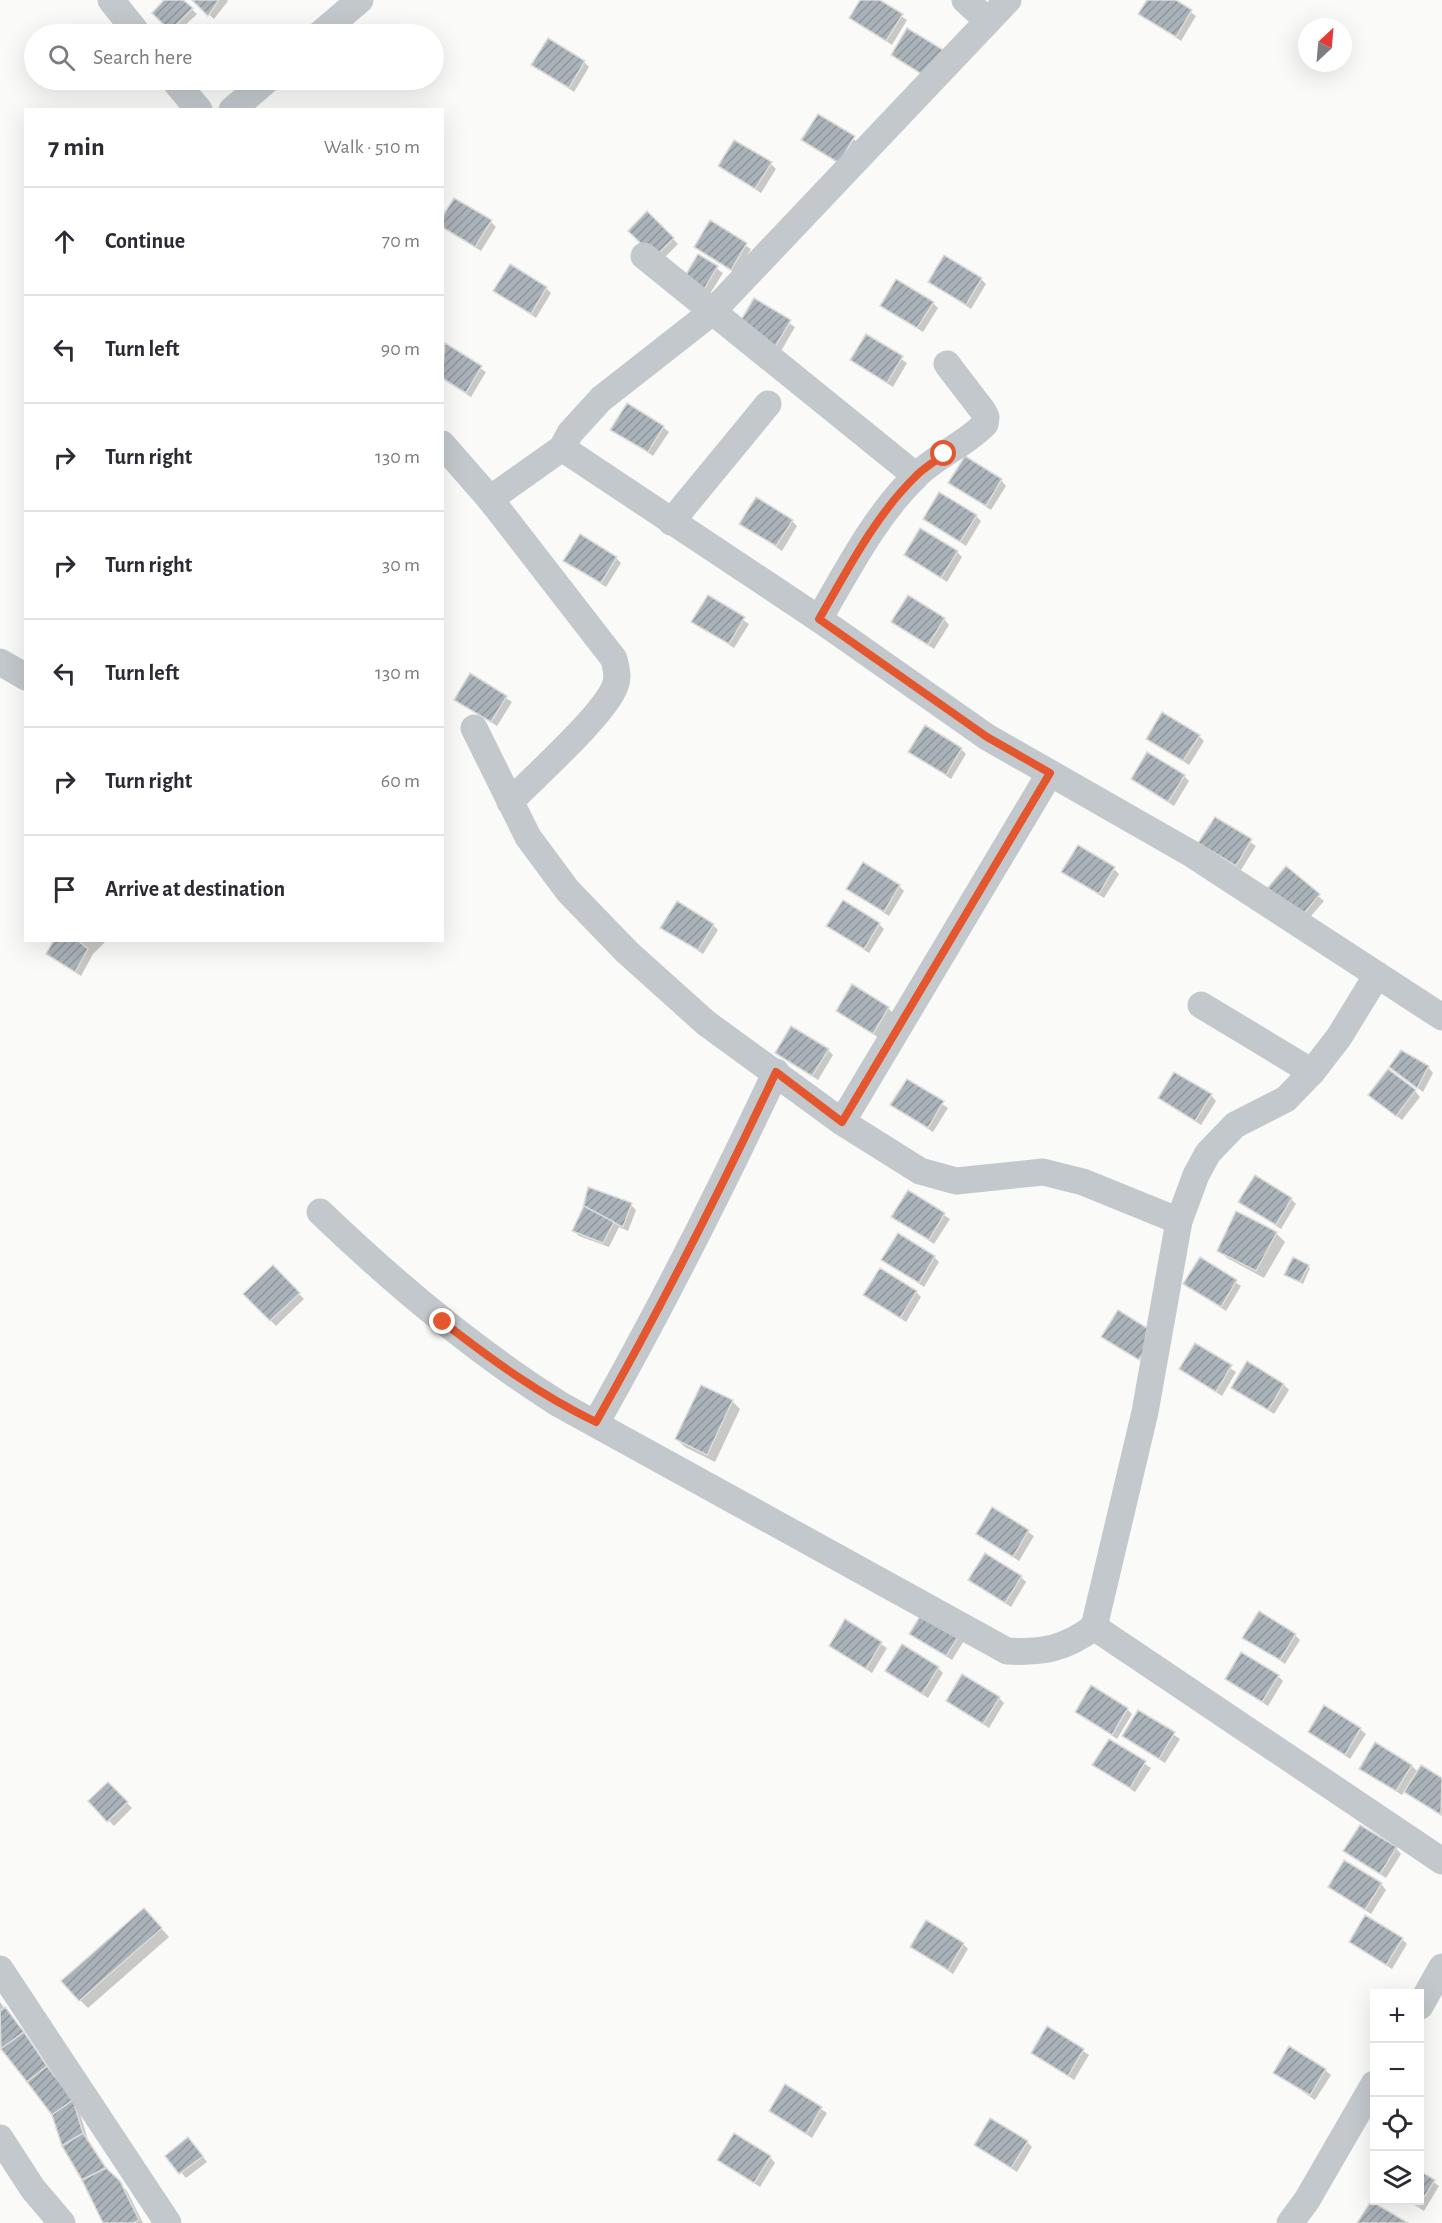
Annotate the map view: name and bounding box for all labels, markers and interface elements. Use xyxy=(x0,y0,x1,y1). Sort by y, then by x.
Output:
north arrow xyxy=(1298,18,1352,72)
search box xyxy=(24,24,444,90)
icon: search xyxy=(45,41,78,74)
text: Search here xyxy=(93,46,192,68)
text: 7 min xyxy=(48,134,105,160)
text: Walk · 510 m xyxy=(324,137,420,157)
icon: ahead xyxy=(48,225,81,258)
text: Continue xyxy=(105,230,185,252)
text: 70 m xyxy=(382,231,420,251)
icon: left xyxy=(48,333,81,366)
text: Turn left xyxy=(105,338,179,360)
text: 90 m xyxy=(381,339,420,359)
route start xyxy=(930,440,956,466)
icon: right xyxy=(48,441,81,474)
text: Turn right xyxy=(105,446,192,468)
text: 130 m xyxy=(375,447,420,467)
icon: right xyxy=(48,549,81,582)
text: Turn right xyxy=(105,554,192,576)
text: 30 m xyxy=(382,555,420,575)
icon: left xyxy=(48,657,81,690)
text: Turn left xyxy=(105,662,179,684)
text: 130 m xyxy=(375,663,420,683)
icon: right xyxy=(48,765,81,798)
text: Turn right xyxy=(105,770,192,792)
text: 60 m xyxy=(381,771,420,791)
icon: arrive xyxy=(48,873,81,906)
text: Arrive at destination xyxy=(105,878,285,900)
route end xyxy=(429,1308,455,1334)
map controls xyxy=(1370,1989,1424,2205)
button: + xyxy=(1370,1989,1424,2043)
button: − xyxy=(1370,2043,1424,2097)
button: locate xyxy=(1370,2097,1424,2151)
button: layers xyxy=(1370,2151,1424,2205)

